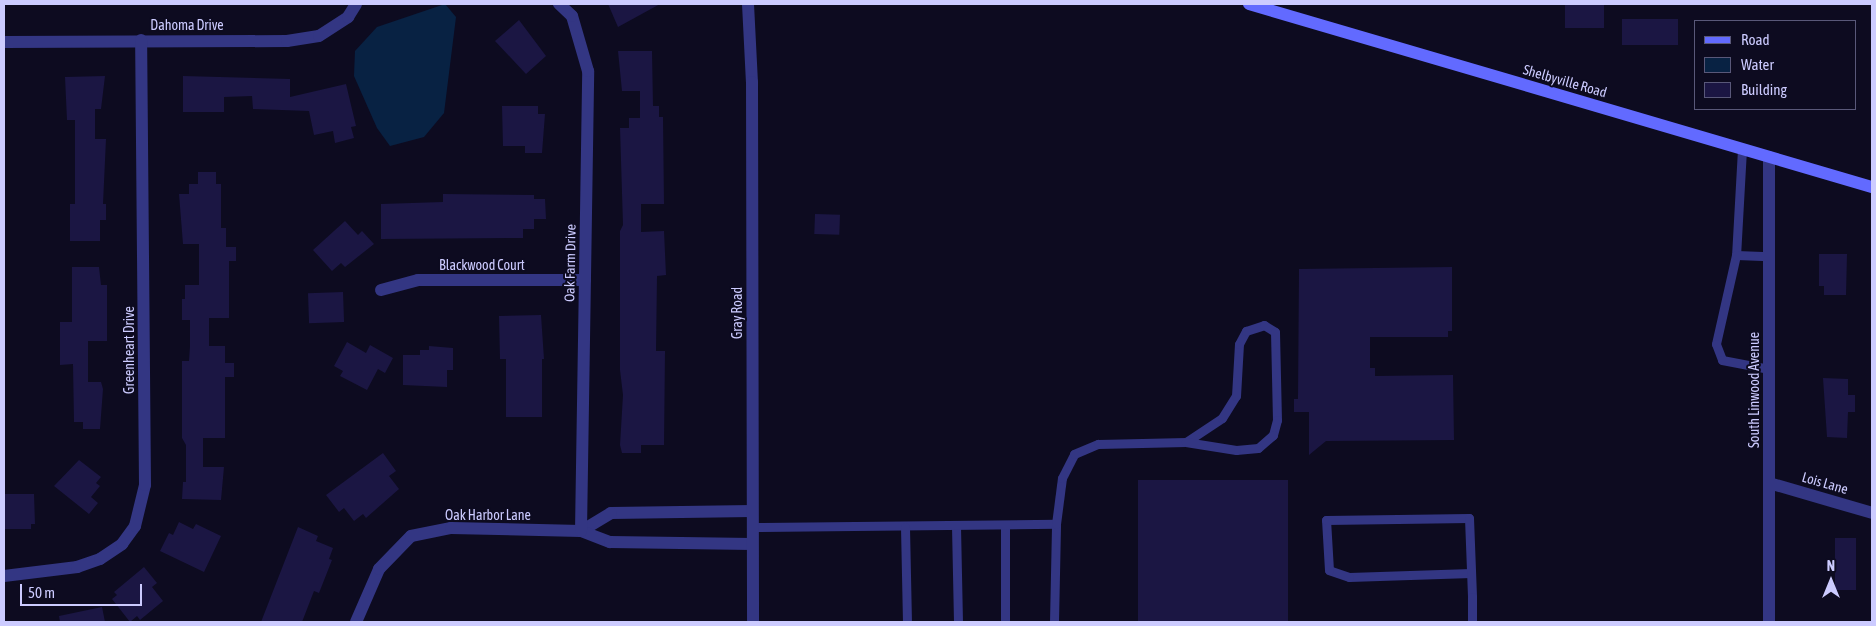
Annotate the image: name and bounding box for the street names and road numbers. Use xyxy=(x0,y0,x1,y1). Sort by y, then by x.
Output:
street label: Dahoma Drive xyxy=(150,17,224,33)
street label: Shelbyville Road xyxy=(1521,61,1609,101)
street label: Oak Farm Drive xyxy=(561,224,579,302)
street label: Blackwood Court xyxy=(439,257,525,273)
street label: Gray Road xyxy=(729,287,745,339)
street label: Greenheart Drive xyxy=(121,306,137,394)
street label: South Linwood Avenue xyxy=(1746,332,1762,448)
street label: Lois Lane xyxy=(1800,468,1850,498)
street label: Oak Harbor Lane xyxy=(445,507,531,523)

